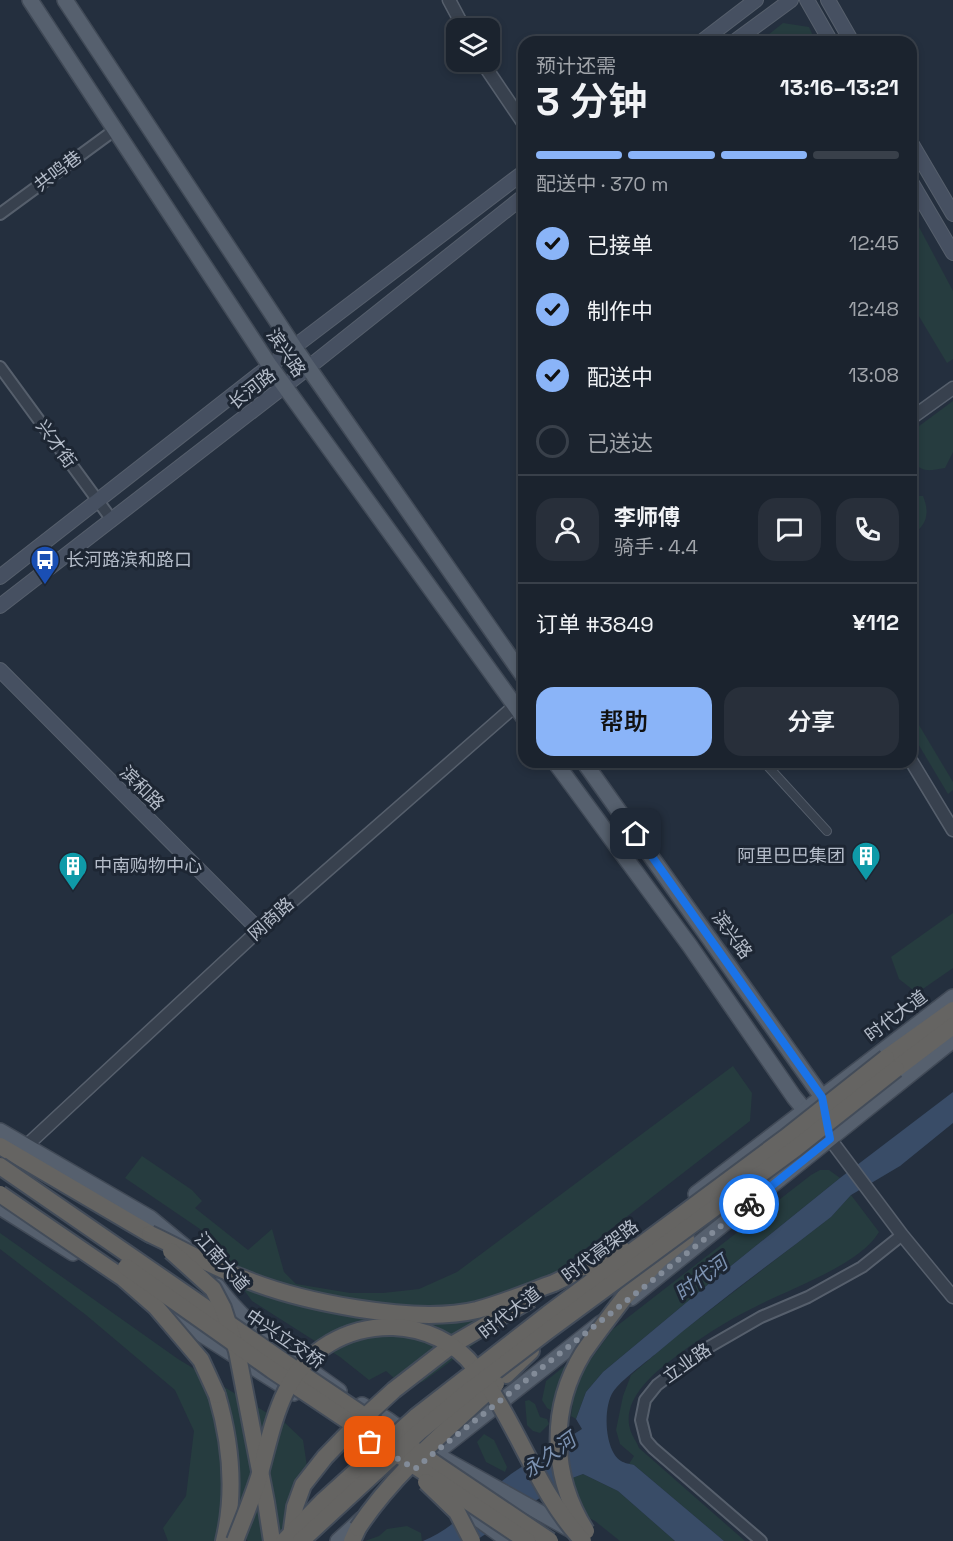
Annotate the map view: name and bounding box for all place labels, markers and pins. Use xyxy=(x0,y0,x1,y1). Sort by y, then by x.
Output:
bus stop icon: 长河路滨和路口 xyxy=(29,544,61,586)
place label: 长河路滨和路口 xyxy=(66,548,192,571)
pin xyxy=(610,808,661,859)
building icon: 阿里巴巴集团 xyxy=(850,840,882,882)
place label: 阿里巴巴集团 xyxy=(737,844,845,867)
building icon: 中南购物中心 xyxy=(57,850,89,892)
place label: 中南购物中心 xyxy=(94,854,202,877)
pin xyxy=(344,1416,395,1467)

